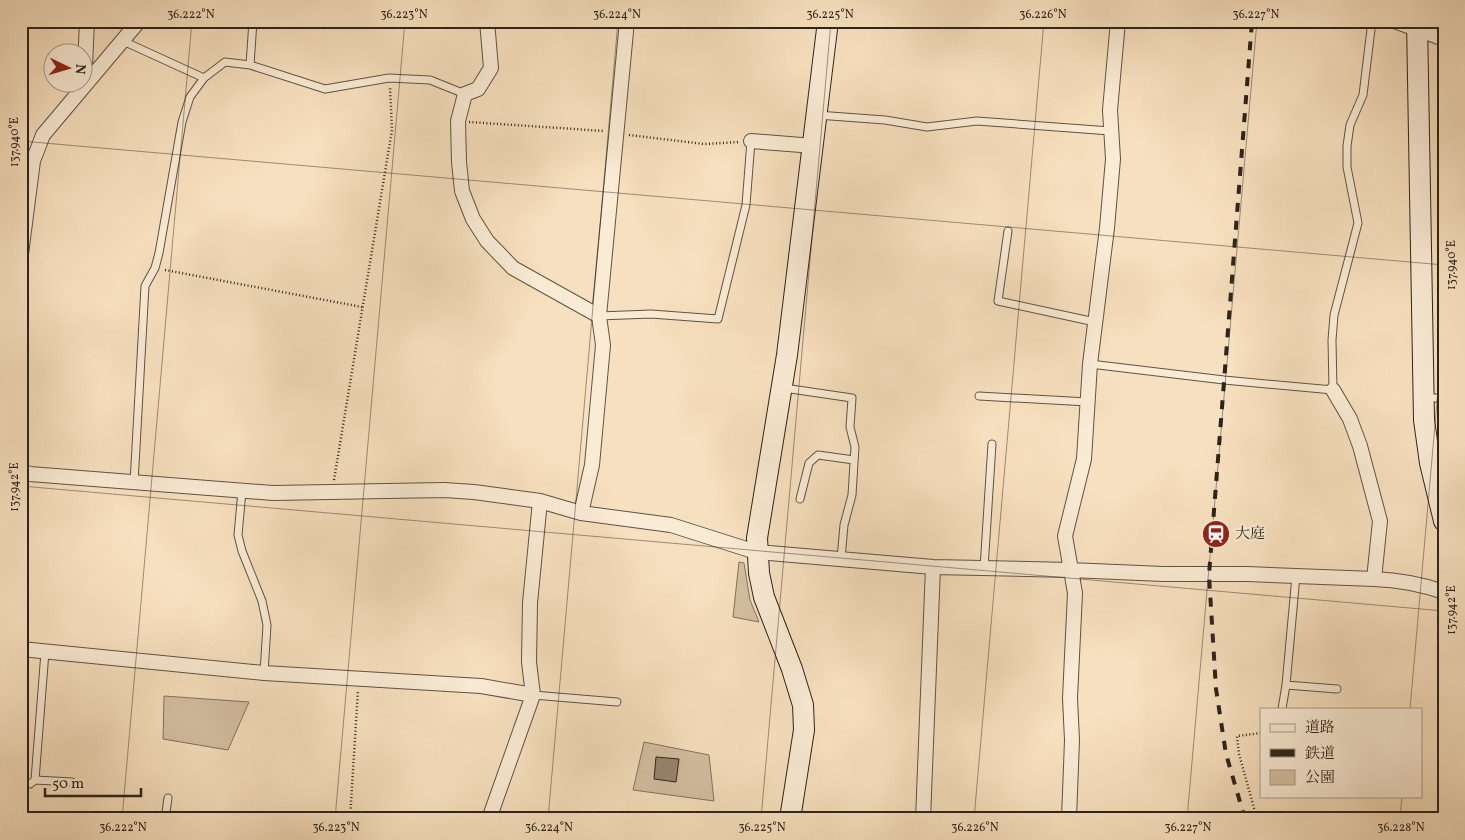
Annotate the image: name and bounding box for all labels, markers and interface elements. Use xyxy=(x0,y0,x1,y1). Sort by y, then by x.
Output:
text: 36.222°N xyxy=(167,7,215,23)
text: 36.223°N xyxy=(380,7,428,23)
text: 36.224°N xyxy=(593,7,641,23)
text: 36.225°N xyxy=(806,7,854,23)
text: 36.226°N xyxy=(1019,7,1067,23)
text: 36.227°N xyxy=(1233,7,1280,23)
north arrow xyxy=(42,42,92,92)
text: N xyxy=(70,63,89,75)
text: 137.940°E xyxy=(7,117,23,167)
text: 137.940°E xyxy=(1444,240,1460,290)
text: 137.942°E xyxy=(7,462,23,512)
station icon: 大庭 xyxy=(1201,519,1231,549)
place label: 大庭 xyxy=(1235,524,1265,545)
text: 137.942°E xyxy=(1444,585,1460,635)
legend xyxy=(1260,708,1422,798)
text: 道路 xyxy=(1305,718,1335,739)
text: 鉄道 xyxy=(1305,744,1335,765)
scale bar xyxy=(45,765,141,797)
text: 公園 xyxy=(1305,768,1335,789)
text: 50 m xyxy=(52,774,84,795)
text: 36.222°N xyxy=(99,820,147,836)
text: 36.223°N xyxy=(312,820,360,836)
text: 36.224°N xyxy=(525,820,573,836)
text: 36.225°N xyxy=(738,820,786,836)
text: 36.226°N xyxy=(951,820,999,836)
text: 36.227°N xyxy=(1165,820,1212,836)
text: 36.228°N xyxy=(1377,820,1425,836)

